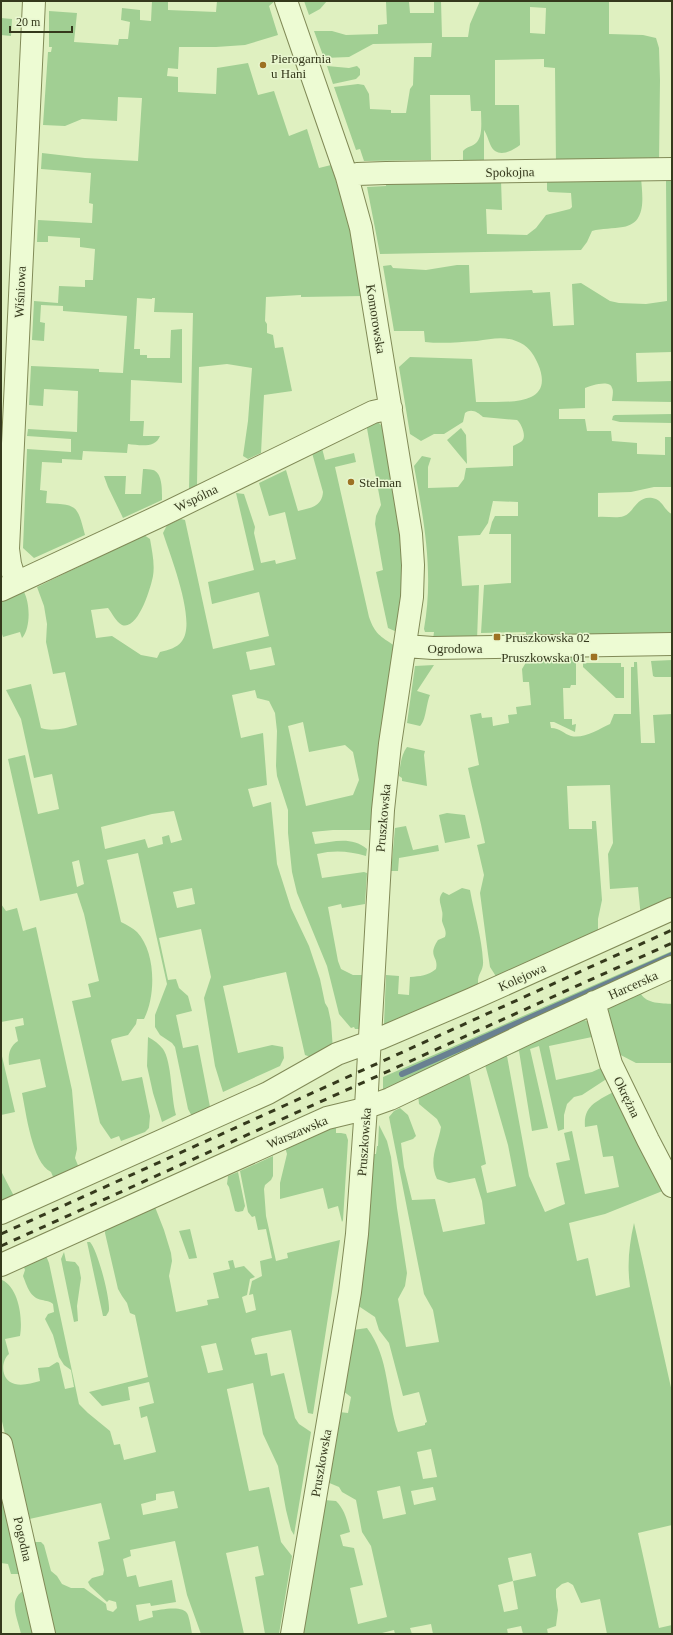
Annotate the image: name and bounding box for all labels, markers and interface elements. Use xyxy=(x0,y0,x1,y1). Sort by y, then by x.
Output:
scale bar xyxy=(10,8,72,34)
text: 20 m xyxy=(16,15,41,29)
place label: Pierogarnia u Hani xyxy=(271,51,331,81)
marker: Pierogarnia u Hani xyxy=(258,60,268,70)
street label: Spokojna xyxy=(485,164,535,180)
street label: Wiśniowa xyxy=(11,265,29,318)
street label: Komorowska xyxy=(363,283,389,355)
place label: Stelman xyxy=(359,475,402,490)
marker: Stelman xyxy=(346,477,356,487)
street label: Wspólna xyxy=(172,481,220,515)
place label: Pruszkowska 02 xyxy=(505,630,590,645)
marker: Pruszkowska 02 xyxy=(492,632,502,642)
street label: Ogrodowa xyxy=(428,641,483,656)
place label: Pruszkowska 01 xyxy=(501,650,586,665)
marker: Pruszkowska 01 xyxy=(589,652,599,662)
street label: Pruszkowska xyxy=(373,783,393,853)
street label: Kolejowa xyxy=(496,960,548,994)
street label: Harcerska xyxy=(606,967,660,1003)
street label: Okrężna xyxy=(611,1074,643,1120)
street label: Pruszkowska xyxy=(354,1107,374,1177)
street label: Warszawska xyxy=(264,1112,330,1152)
street label: Pruszkowska xyxy=(308,1428,334,1498)
street label: Pogodna xyxy=(11,1515,35,1563)

